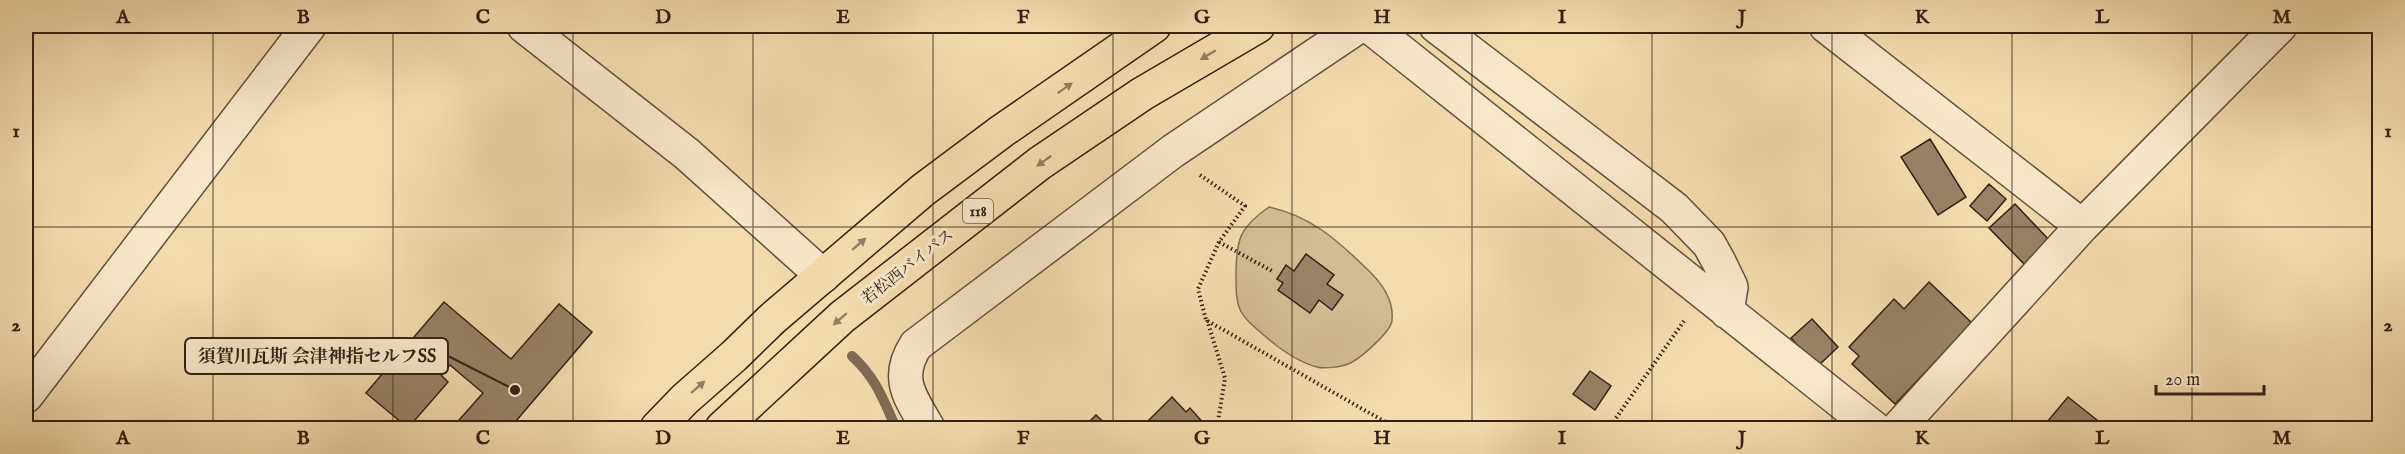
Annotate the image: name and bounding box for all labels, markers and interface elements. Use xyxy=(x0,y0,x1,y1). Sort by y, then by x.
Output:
text: A xyxy=(115,5,131,30)
text: B xyxy=(296,5,310,30)
text: C xyxy=(476,5,490,30)
text: D xyxy=(655,5,671,30)
text: E xyxy=(836,5,850,30)
text: F xyxy=(1017,5,1030,30)
text: G xyxy=(1194,5,1211,30)
text: H xyxy=(1373,5,1391,30)
text: I xyxy=(1558,5,1567,30)
text: J xyxy=(1735,5,1747,30)
text: K xyxy=(1915,5,1931,30)
text: L xyxy=(2095,5,2110,30)
text: M xyxy=(2273,5,2292,30)
one-way arrow xyxy=(1199,50,1216,60)
one-way arrow xyxy=(1056,82,1072,94)
text: 1 xyxy=(12,119,20,144)
text: 1 xyxy=(2384,119,2392,144)
one-way arrow xyxy=(1036,155,1052,167)
road number: 118 xyxy=(963,199,993,223)
street label: 若松西バイパス xyxy=(858,225,958,310)
one-way arrow xyxy=(851,238,866,251)
text: 2 xyxy=(11,313,21,338)
one-way arrow xyxy=(832,313,848,326)
text: 2 xyxy=(2383,313,2393,338)
callout: 須賀川瓦斯 会津神指セルフSS xyxy=(185,338,448,374)
text: 須賀川瓦斯 会津神指セルフSS xyxy=(198,346,436,369)
scale bar xyxy=(2156,358,2264,396)
text: 20 m xyxy=(2165,369,2200,392)
one-way arrow xyxy=(690,381,706,394)
text: A xyxy=(115,426,131,451)
text: B xyxy=(296,426,310,451)
text: C xyxy=(476,426,490,451)
text: D xyxy=(655,426,671,451)
text: E xyxy=(836,426,850,451)
text: F xyxy=(1017,426,1030,451)
text: G xyxy=(1194,426,1211,451)
text: H xyxy=(1373,426,1391,451)
text: I xyxy=(1558,426,1567,451)
text: J xyxy=(1735,426,1747,451)
text: K xyxy=(1915,426,1931,451)
text: L xyxy=(2095,426,2110,451)
text: M xyxy=(2273,426,2292,451)

